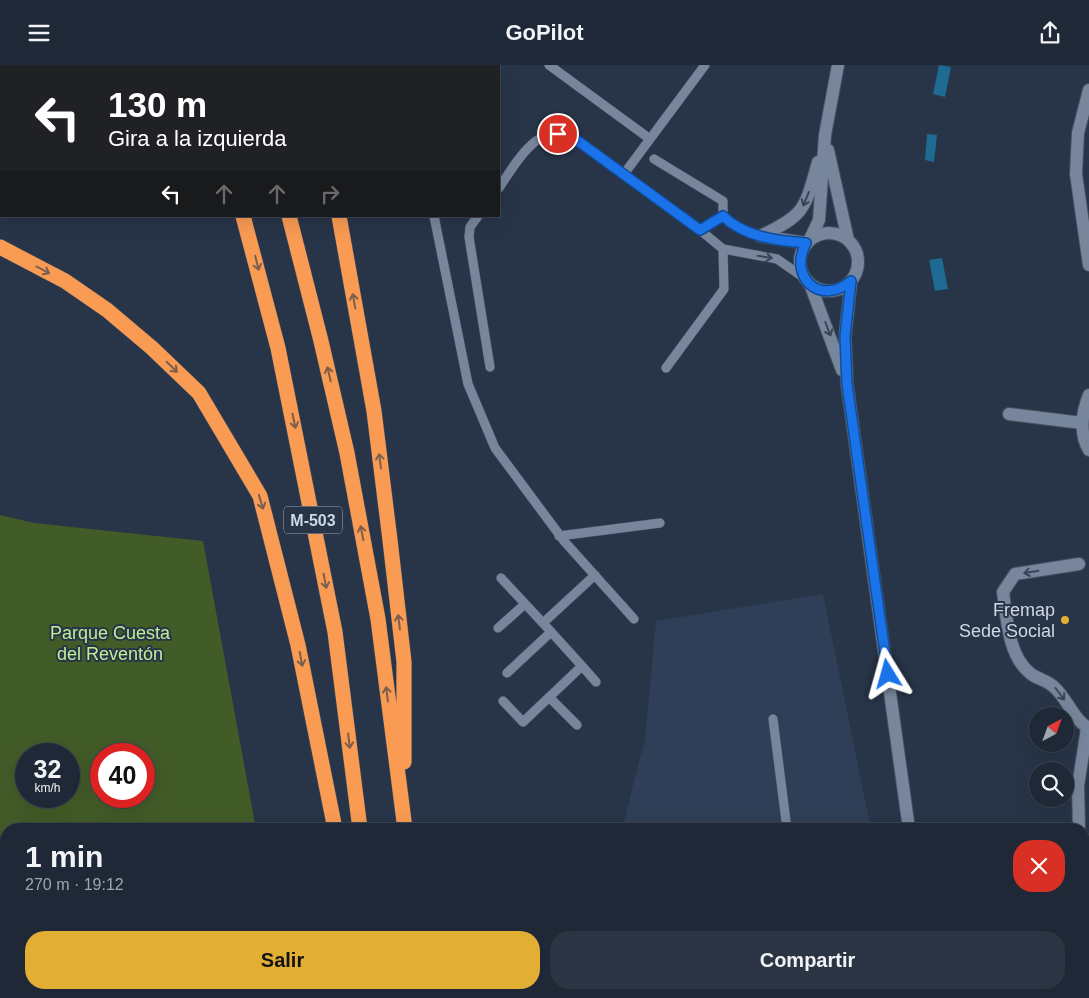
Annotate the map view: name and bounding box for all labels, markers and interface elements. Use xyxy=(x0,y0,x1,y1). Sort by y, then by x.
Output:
icon: menu xyxy=(25,19,53,47)
icon: share xyxy=(1036,19,1064,47)
text: GoPilot xyxy=(505,20,584,45)
icon: left xyxy=(25,85,90,150)
text: 130 m xyxy=(108,85,207,124)
pin xyxy=(537,113,579,155)
icon: arrive xyxy=(544,120,572,148)
text: Gira a la izquierda xyxy=(108,126,287,151)
icon: left xyxy=(157,180,185,208)
icon: ahead xyxy=(210,180,238,208)
icon: ahead xyxy=(263,180,291,208)
icon: right xyxy=(316,180,344,208)
one-way arrow xyxy=(801,191,811,206)
one-way arrow xyxy=(757,253,773,262)
one-way arrow xyxy=(253,255,262,271)
one-way arrow xyxy=(35,266,50,275)
one-way arrow xyxy=(348,293,358,309)
one-way arrow xyxy=(824,321,833,337)
one-way arrow xyxy=(166,361,178,373)
one-way arrow xyxy=(324,367,333,383)
one-way arrow xyxy=(289,413,299,429)
one-way arrow xyxy=(375,453,385,469)
one-way arrow xyxy=(256,494,266,510)
road number: M-503 xyxy=(284,507,342,533)
one-way arrow xyxy=(356,526,366,542)
one-way arrow xyxy=(1023,567,1039,577)
one-way arrow xyxy=(321,572,330,588)
place label: Fremap Sede Social xyxy=(959,600,1055,641)
marker: Fremap Sede Social xyxy=(1059,614,1071,626)
one-way arrow xyxy=(394,615,404,631)
park label: Parque Cuesta del Reventón xyxy=(50,623,171,664)
position arrow xyxy=(861,647,913,699)
one-way arrow xyxy=(297,651,306,667)
one-way arrow xyxy=(382,686,392,702)
one-way arrow xyxy=(1054,687,1065,700)
north arrow xyxy=(1029,707,1074,753)
map controls xyxy=(1029,707,1074,807)
one-way arrow xyxy=(344,733,354,749)
speed limit sign: 40 xyxy=(90,743,155,808)
text: 32 xyxy=(34,755,61,783)
button: search xyxy=(1029,762,1074,807)
text: km/h xyxy=(34,781,61,795)
text: 1 min xyxy=(25,840,103,873)
button: close xyxy=(1013,840,1065,892)
text: 270 m · 19:12 xyxy=(25,876,124,893)
button: Salir xyxy=(25,931,540,989)
button: Compartir xyxy=(550,931,1065,989)

